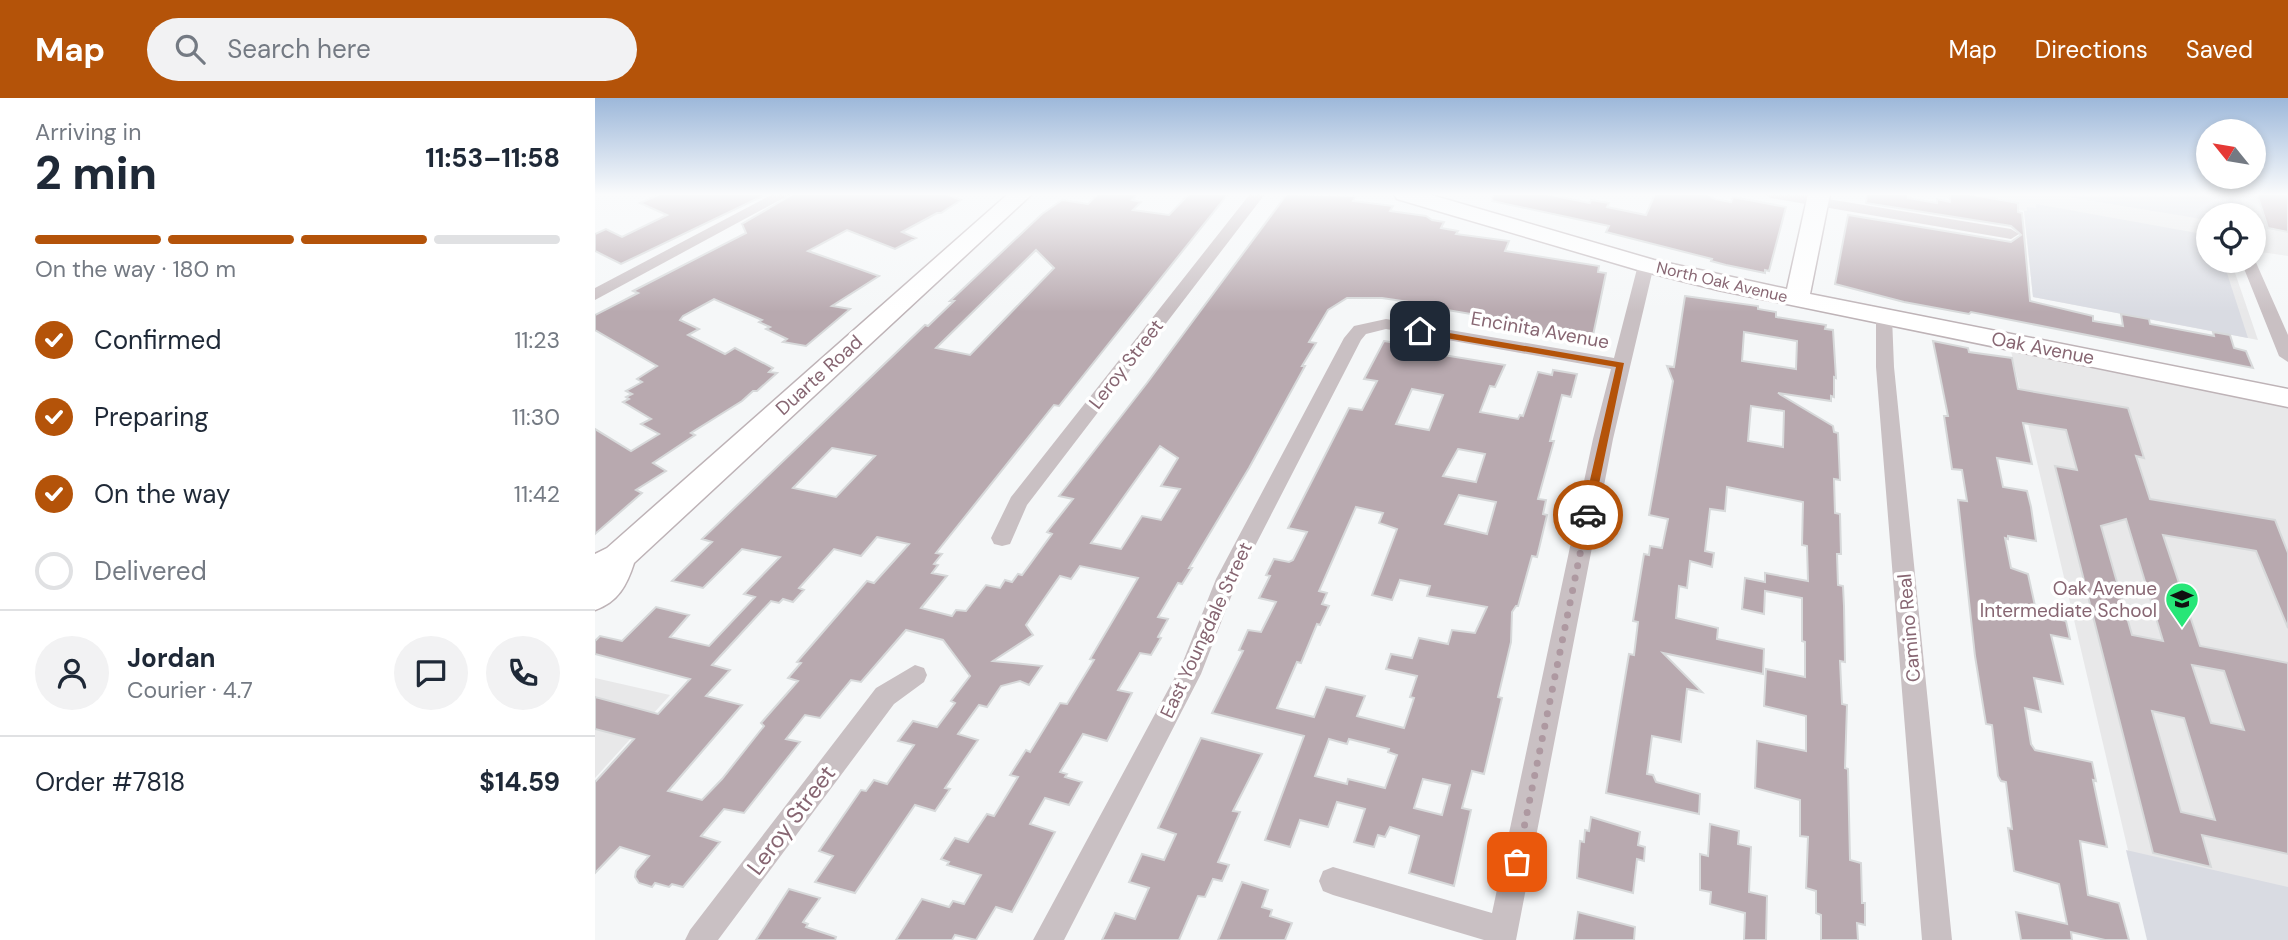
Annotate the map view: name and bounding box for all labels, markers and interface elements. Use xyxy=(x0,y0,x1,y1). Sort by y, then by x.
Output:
search box xyxy=(147,18,637,81)
text: Map xyxy=(35,28,105,71)
icon: search xyxy=(171,30,209,68)
text: Search here xyxy=(227,32,371,66)
text: Map xyxy=(1949,34,1997,65)
text: Directions xyxy=(2035,34,2148,65)
text: Saved xyxy=(2186,34,2253,65)
text: Arriving in xyxy=(35,117,141,147)
north arrow xyxy=(2196,119,2266,189)
map controls xyxy=(2196,119,2266,273)
text: 11:53–11:58 xyxy=(425,141,560,175)
text: 2 min xyxy=(35,143,157,203)
button: locate xyxy=(2196,203,2266,273)
text: On the way · 180 m xyxy=(35,254,236,284)
street label: North Oak Avenue xyxy=(1654,257,1790,307)
pin xyxy=(1390,301,1450,361)
street label: Encinita Avenue xyxy=(1469,306,1611,354)
icon: home xyxy=(1401,312,1439,350)
street label: Leroy Street xyxy=(1083,314,1169,414)
icon: check xyxy=(35,321,73,359)
text: Confirmed xyxy=(94,323,221,357)
text: 11:23 xyxy=(514,325,560,355)
street label: Oak Avenue xyxy=(1989,326,2097,370)
street label: Duarte Road xyxy=(770,329,868,421)
icon: check xyxy=(35,398,73,436)
text: Preparing xyxy=(94,400,209,434)
text: 11:30 xyxy=(512,402,560,432)
icon: check xyxy=(35,475,73,513)
text: On the way xyxy=(94,477,230,511)
text: 11:42 xyxy=(514,479,560,509)
courier xyxy=(1553,480,1623,550)
icon: car xyxy=(1569,496,1607,534)
street label: East Youngdale Street xyxy=(1154,538,1258,722)
text: Delivered xyxy=(94,554,207,588)
street label: Camino Real xyxy=(1892,573,1926,683)
place label: Oak Avenue Intermediate School xyxy=(1980,576,2157,623)
school or university icon: Oak Avenue Intermediate School xyxy=(2163,580,2201,629)
button: person xyxy=(35,636,109,710)
button: chat xyxy=(394,636,468,710)
button: phone xyxy=(486,636,560,710)
text: Jordan xyxy=(127,641,216,675)
text: Courier · 4.7 xyxy=(127,675,253,705)
street label: Leroy Street xyxy=(740,759,842,881)
text: Order #7818 xyxy=(35,765,185,799)
text: $14.59 xyxy=(479,765,560,799)
pin xyxy=(1487,832,1547,892)
icon: bag xyxy=(1498,843,1536,881)

